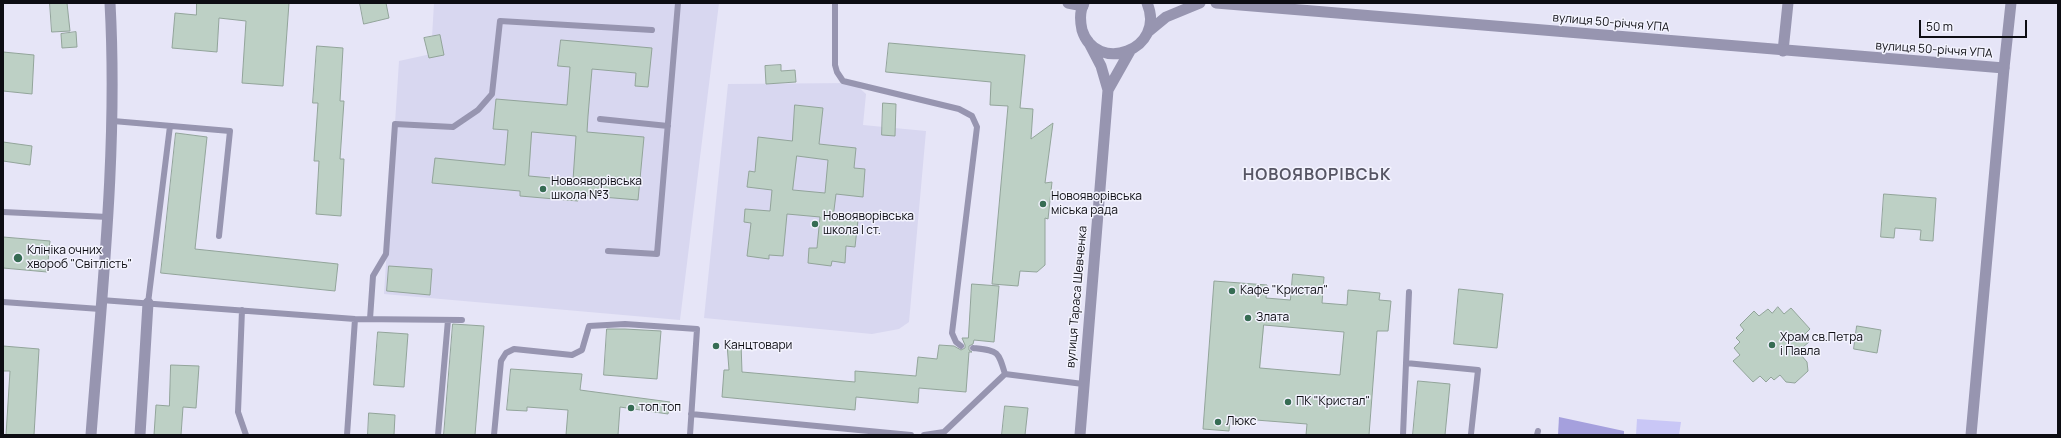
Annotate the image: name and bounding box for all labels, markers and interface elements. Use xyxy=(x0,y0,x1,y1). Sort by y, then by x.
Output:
street label: вулиця 50-річчя УПА xyxy=(1552,11,1670,35)
scale bar xyxy=(1921,12,2029,38)
text: 50 m xyxy=(1926,18,1953,35)
street label: вулиця 50-річчя УПА xyxy=(1875,39,1993,61)
district label: НОВОЯВОРІВСЬК xyxy=(1243,166,1391,186)
place label: Новояворівська школа №3 xyxy=(551,175,642,203)
marker: Новояворівська школа №3 xyxy=(538,184,548,194)
place label: Новояворівська міська рада xyxy=(1051,190,1142,218)
marker: Новояворівська міська рада xyxy=(1038,199,1048,209)
place label: Новояворівська школа І ст. xyxy=(823,210,914,238)
marker: Новояворівська школа І ст. xyxy=(810,219,820,229)
street label: вулиця Тараса Шевченка xyxy=(1064,225,1090,369)
place label: Клініка очних хвороб "Світлість" xyxy=(27,244,132,272)
marker: Клініка очних хвороб "Світлість" xyxy=(12,252,24,264)
place label: Кафе "Кристал" xyxy=(1240,284,1328,298)
marker: Кафе "Кристал" xyxy=(1227,286,1237,296)
place label: Злата xyxy=(1256,311,1289,325)
marker: Злата xyxy=(1243,313,1253,323)
place label: Храм св.Петра і Павла xyxy=(1780,331,1863,359)
place label: Канцтовари xyxy=(724,339,792,353)
marker: Храм св.Петра і Павла xyxy=(1767,340,1777,350)
marker: Канцтовари xyxy=(711,341,721,351)
place label: ПК "Кристал" xyxy=(1296,395,1370,409)
marker: ПК "Кристал" xyxy=(1283,397,1293,407)
place label: топ топ xyxy=(639,401,681,415)
marker: топ топ xyxy=(626,403,636,413)
place label: Люкс xyxy=(1226,415,1256,429)
marker: Люкс xyxy=(1213,417,1223,427)

